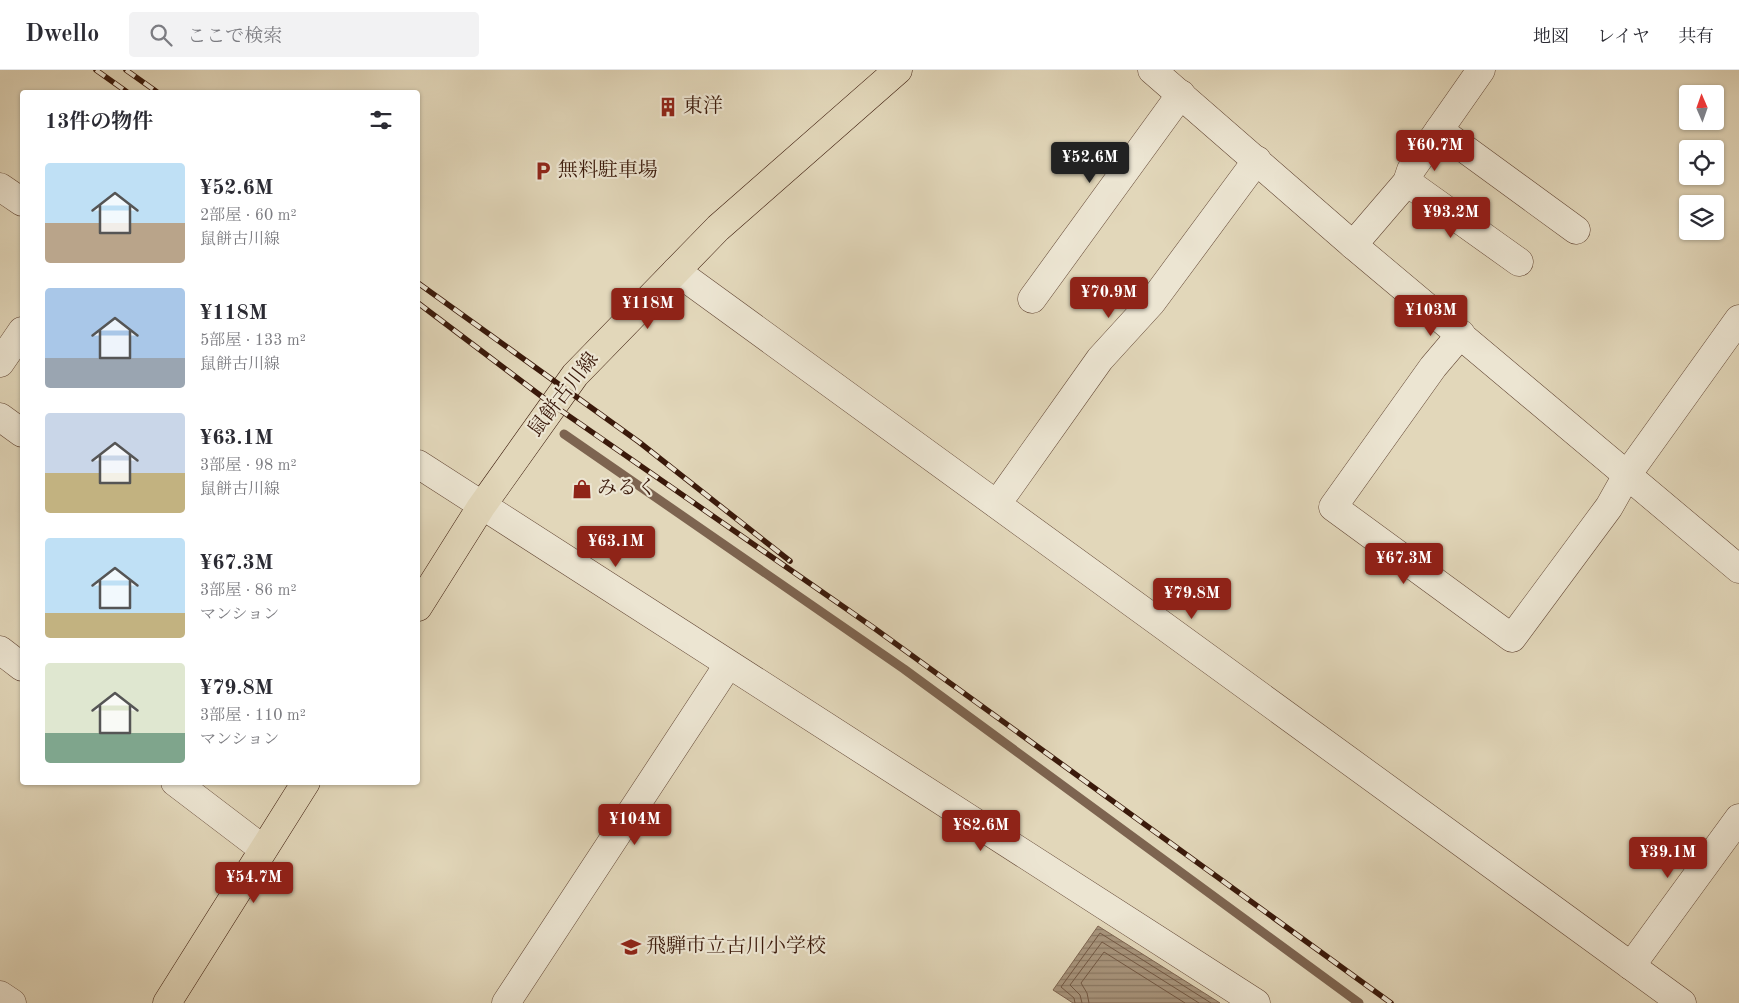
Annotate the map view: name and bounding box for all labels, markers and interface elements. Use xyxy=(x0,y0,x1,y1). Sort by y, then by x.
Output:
search box xyxy=(129,12,479,57)
icon: search xyxy=(147,21,175,49)
text: Dwello xyxy=(25,23,99,47)
text: ここで検索 xyxy=(187,28,282,47)
text: 地図 xyxy=(1533,28,1569,46)
text: レイヤ xyxy=(1597,28,1650,46)
text: 共有 xyxy=(1678,28,1714,46)
north arrow xyxy=(1679,85,1724,130)
map controls xyxy=(1679,85,1724,240)
place label: 東洋 xyxy=(683,95,723,117)
building icon: 東洋 xyxy=(657,96,679,118)
icon: filters xyxy=(367,106,395,134)
text: 13件の物件 xyxy=(45,112,153,133)
pin: ¥60.7M xyxy=(1394,129,1476,172)
text: ¥60.7M xyxy=(1407,138,1463,154)
button: locate xyxy=(1679,140,1724,185)
pin: ¥52.6M xyxy=(1049,142,1131,184)
text: ¥52.6M xyxy=(1062,150,1118,166)
place label: 無料駐車場 xyxy=(558,159,658,181)
parking icon: 無料駐車場 xyxy=(532,160,554,182)
text: ¥52.6M xyxy=(200,178,273,199)
icon: home xyxy=(85,183,145,243)
button: layers xyxy=(1679,195,1724,240)
pin: ¥93.2M xyxy=(1410,196,1492,239)
text: ¥93.2M xyxy=(1423,205,1479,221)
text: 2部屋 · 60 m² xyxy=(200,208,297,224)
text: 鼠餅古川線 xyxy=(200,232,280,248)
pin: ¥70.9M xyxy=(1068,276,1150,319)
text: ¥70.9M xyxy=(1081,285,1137,301)
pin: ¥118M xyxy=(613,288,683,330)
pin: ¥103M xyxy=(1396,294,1466,337)
text: ¥118M xyxy=(622,296,674,312)
text: ¥118M xyxy=(200,303,267,324)
text: ¥103M xyxy=(1405,303,1457,319)
icon: home xyxy=(85,308,145,368)
text: 5部屋 · 133 m² xyxy=(200,333,306,349)
street label: 鼠餅古川線 xyxy=(524,348,603,441)
text: 鼠餅古川線 xyxy=(200,357,280,373)
text: ¥63.1M xyxy=(200,428,273,449)
icon: home xyxy=(85,433,145,493)
text: 3部屋 · 98 m² xyxy=(200,458,297,474)
place label: みるく xyxy=(597,477,657,499)
shop icon: みるく xyxy=(571,478,593,500)
text: 鼠餅古川線 xyxy=(200,482,280,498)
pin: ¥63.1M xyxy=(575,526,657,568)
text: ¥63.1M xyxy=(588,534,644,550)
pin: ¥67.3M xyxy=(1363,542,1445,585)
text: ¥67.3M xyxy=(1376,551,1432,567)
text: ¥67.3M xyxy=(200,553,273,574)
icon: home xyxy=(85,558,145,618)
pin: ¥79.8M xyxy=(1151,578,1233,620)
text: 3部屋 · 86 m² xyxy=(200,583,297,599)
text: ¥79.8M xyxy=(1164,586,1220,602)
text: マンション xyxy=(200,607,279,623)
text: ¥79.8M xyxy=(200,678,273,699)
icon: home xyxy=(85,683,145,743)
text: 3部屋 · 110 m² xyxy=(200,708,306,724)
text: マンション xyxy=(200,732,279,748)
pin: ¥104M xyxy=(600,804,670,846)
pin: ¥82.6M xyxy=(940,810,1022,852)
text: ¥104M xyxy=(609,812,661,828)
text: ¥82.6M xyxy=(953,818,1009,834)
pin: ¥39.1M xyxy=(1627,836,1709,879)
text: ¥39.1M xyxy=(1640,845,1696,861)
pin: ¥54.7M xyxy=(213,862,295,904)
text: ¥54.7M xyxy=(226,870,282,886)
place label: 飛騨市立古川小学校 xyxy=(646,935,826,957)
school or university icon: 飛騨市立古川小学校 xyxy=(620,936,642,958)

